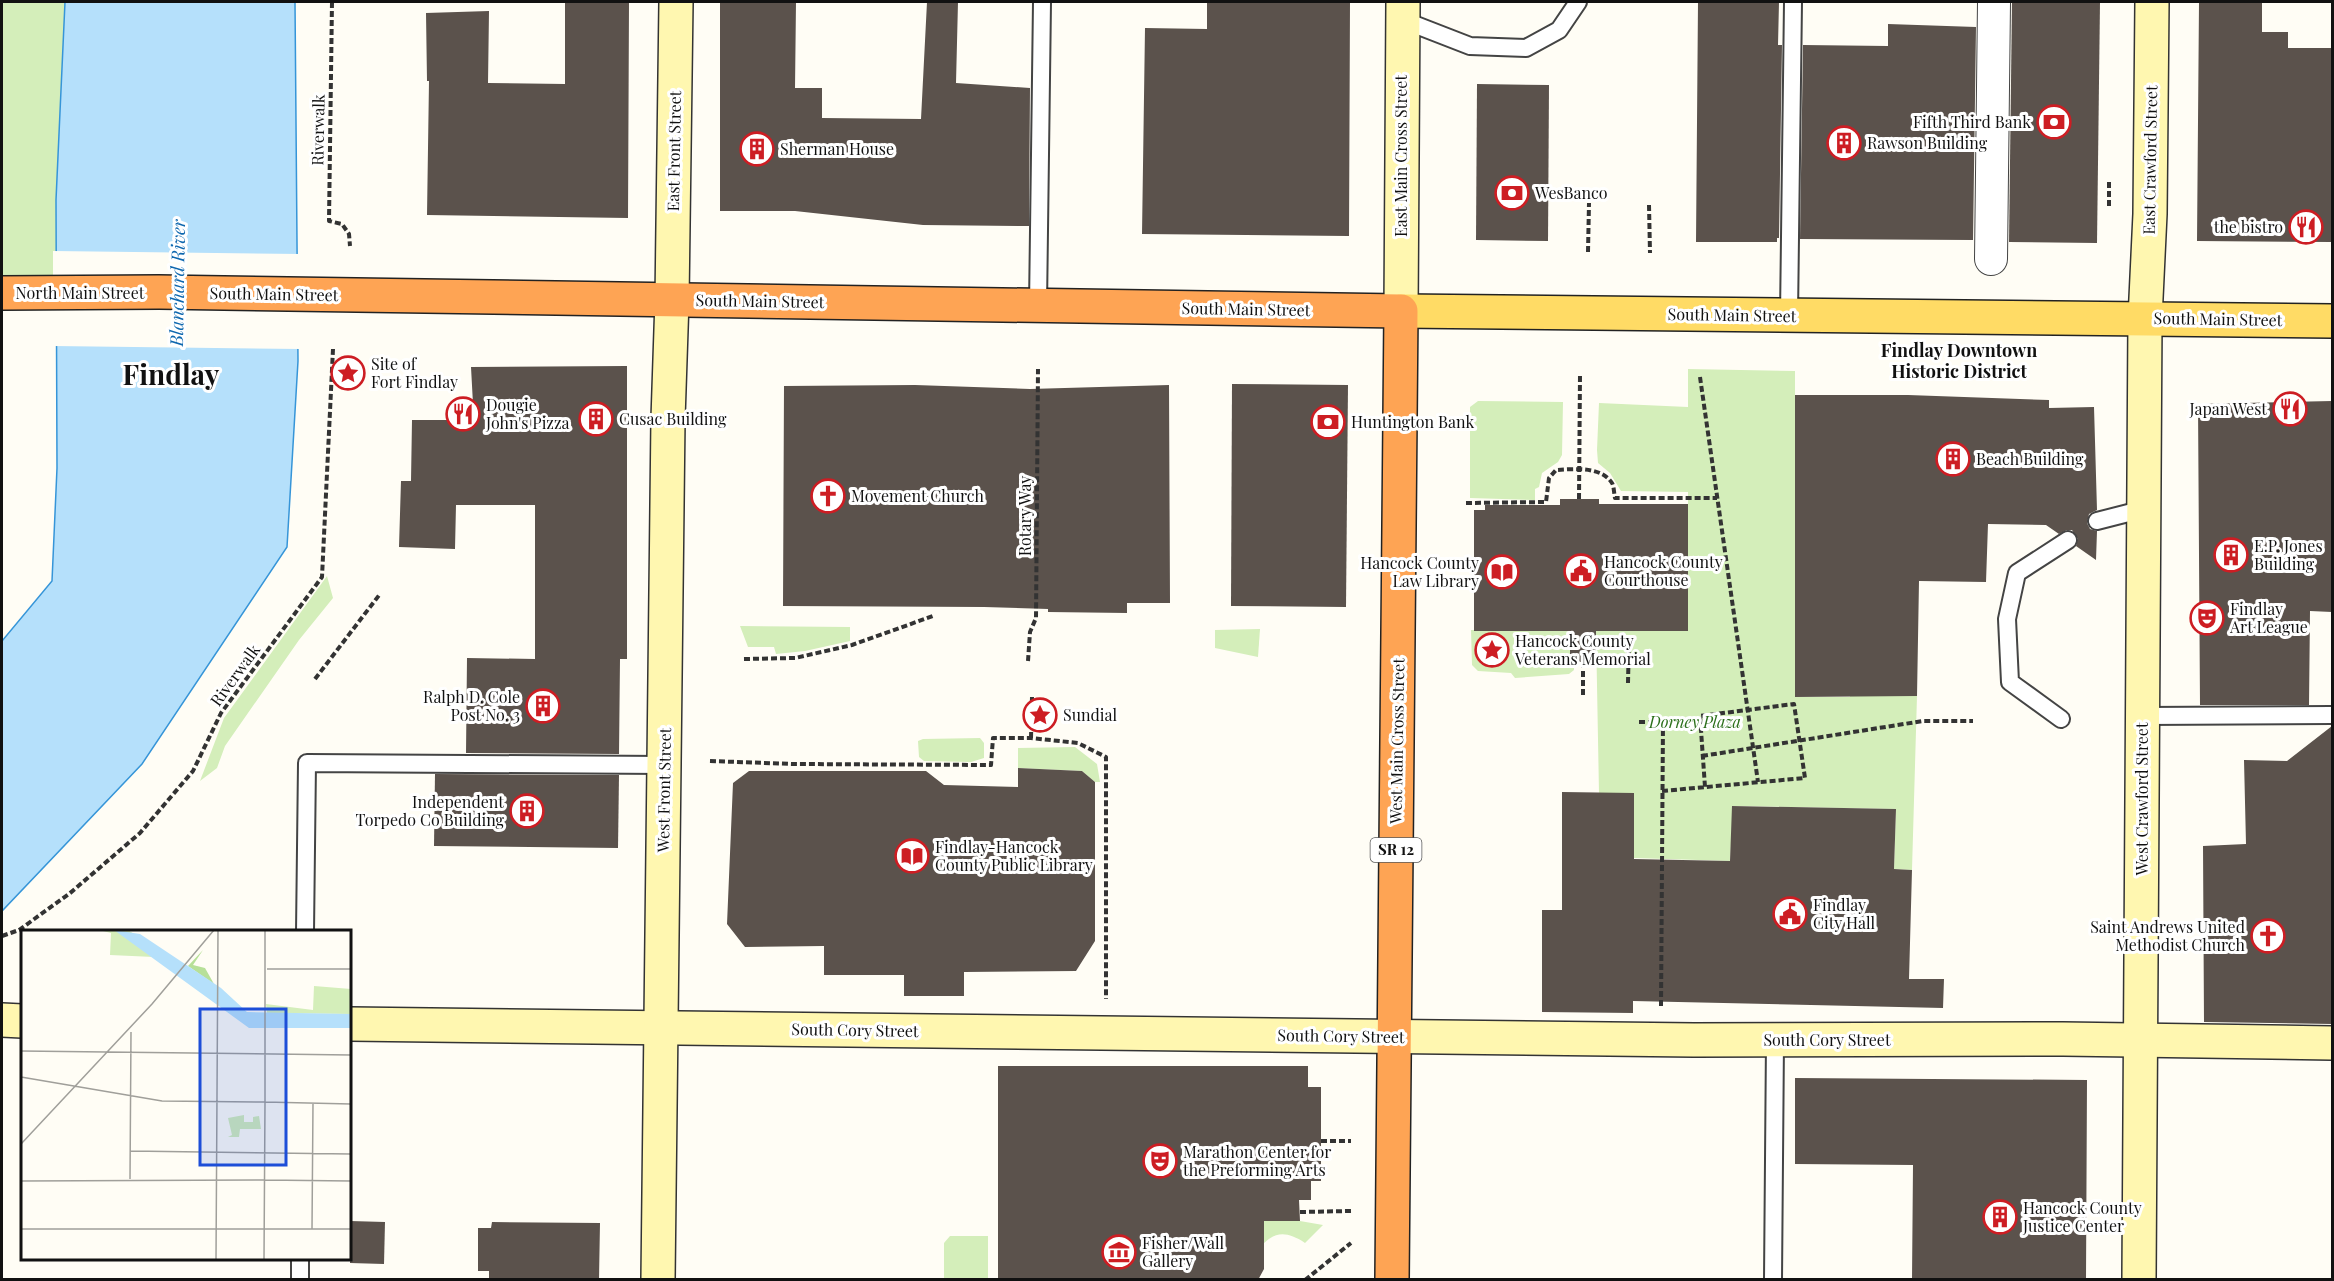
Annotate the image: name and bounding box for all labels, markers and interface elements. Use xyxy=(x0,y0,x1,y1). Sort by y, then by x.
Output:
street label: East Main Cross Street xyxy=(1390,75,1411,237)
street label: East Crawford Street xyxy=(2138,85,2161,235)
street label: East Front Street xyxy=(662,90,685,212)
street label: Riverwalk xyxy=(306,94,329,166)
bank icon: Fifth Third Bank xyxy=(2036,104,2072,140)
place label: Fifth Third Bank xyxy=(1913,111,2031,132)
building icon: Rawson Building xyxy=(1826,125,1862,161)
building icon: Sherman House xyxy=(739,131,775,167)
place label: Rawson Building xyxy=(1867,132,1988,153)
place label: Sherman House xyxy=(780,138,894,159)
bank icon: WesBanco xyxy=(1494,175,1530,211)
place label: WesBanco xyxy=(1534,182,1608,203)
restaurant icon: the bistro xyxy=(2288,209,2324,245)
place label: the bistro xyxy=(2214,216,2283,237)
water label: Blanchard River xyxy=(164,218,190,348)
street label: North Main Street xyxy=(16,282,145,303)
street label: South Main Street xyxy=(209,282,339,305)
street label: South Main Street xyxy=(695,289,825,312)
street label: South Main Street xyxy=(1181,297,1311,320)
street label: South Main Street xyxy=(1667,303,1797,326)
street label: South Main Street xyxy=(2153,307,2283,330)
district label: Findlay Downtown Historic District xyxy=(1881,338,2037,383)
place label: Site of Fort Findlay xyxy=(371,353,458,392)
district label: Findlay xyxy=(123,355,220,392)
place icon: Site of Fort Findlay xyxy=(330,355,366,391)
restaurant icon: Japan West xyxy=(2272,391,2308,427)
place label: Dougie John's Pizza xyxy=(485,394,570,433)
restaurant icon: Dougie John's Pizza xyxy=(445,396,481,432)
place label: Japan West xyxy=(2189,398,2267,419)
building icon: Cusac Building xyxy=(578,401,614,437)
bank icon: Huntington Bank xyxy=(1310,404,1346,440)
place label: Cusac Building xyxy=(619,408,727,429)
place label: Huntington Bank xyxy=(1351,411,1474,432)
building icon: Beach Building xyxy=(1935,441,1971,477)
place label: Beach Building xyxy=(1976,448,2084,469)
street label: Rotary Way xyxy=(1014,476,1035,556)
church icon: Movement Church xyxy=(810,478,846,514)
place label: Movement Church xyxy=(851,485,985,506)
place label: E.P. Jones Building xyxy=(2254,535,2323,574)
building icon: E.P. Jones Building xyxy=(2213,537,2249,573)
place label: Hancock County Courthouse xyxy=(1604,551,1723,590)
place label: Hancock County Law Library xyxy=(1360,552,1479,591)
public building icon: Hancock County Courthouse xyxy=(1563,553,1599,589)
library icon: Hancock County Law Library xyxy=(1484,554,1520,590)
place label: Findlay Art League xyxy=(2229,598,2308,637)
theatre icon: Findlay Art League xyxy=(2189,600,2225,636)
place label: Hancock County Veterans Memorial xyxy=(1514,630,1651,669)
place icon: Hancock County Veterans Memorial xyxy=(1474,632,1510,668)
street label: Riverwalk xyxy=(205,639,264,710)
street label: West Main Cross Street xyxy=(1385,658,1408,825)
place label: Ralph D. Cole Post No. 3 xyxy=(423,686,520,725)
building icon: Ralph D. Cole Post No. 3 xyxy=(525,688,561,724)
place icon: Sundial xyxy=(1022,697,1058,733)
place label: Sundial xyxy=(1063,704,1117,725)
park label: Dorney Plaza xyxy=(1648,711,1741,732)
street label: West Crawford Street xyxy=(2131,722,2152,877)
street label: West Front Street xyxy=(652,727,675,853)
place label: Independent Torpedo Co Building xyxy=(355,791,505,830)
building icon: Independent Torpedo Co Building xyxy=(509,793,545,829)
place label: Findlay-Hancock County Public Library xyxy=(935,836,1093,875)
library icon: Findlay-Hancock County Public Library xyxy=(894,838,930,874)
road number: SR 12 xyxy=(1370,838,1422,862)
place label: Findlay City Hall xyxy=(1813,894,1876,933)
public building icon: Findlay City Hall xyxy=(1772,896,1808,932)
place label: Saint Andrews United Methodist Church xyxy=(2090,916,2246,955)
church icon: Saint Andrews United Methodist Church xyxy=(2250,918,2286,954)
inset map xyxy=(21,930,351,1260)
street label: South Cory Street xyxy=(791,1018,919,1041)
street label: South Cory Street xyxy=(1277,1024,1405,1047)
street label: South Cory Street xyxy=(1763,1029,1891,1050)
place label: Marathon Center for the Preforming Arts xyxy=(1183,1141,1331,1180)
theatre icon: Marathon Center for the Preforming Arts xyxy=(1142,1143,1178,1179)
place label: Hancock County Justice Center xyxy=(2022,1197,2142,1236)
building icon: Hancock County Justice Center xyxy=(1982,1199,2018,1235)
place label: Fisher/Wall Gallery xyxy=(1142,1232,1225,1271)
museum icon: Fisher/Wall Gallery xyxy=(1101,1234,1137,1270)

